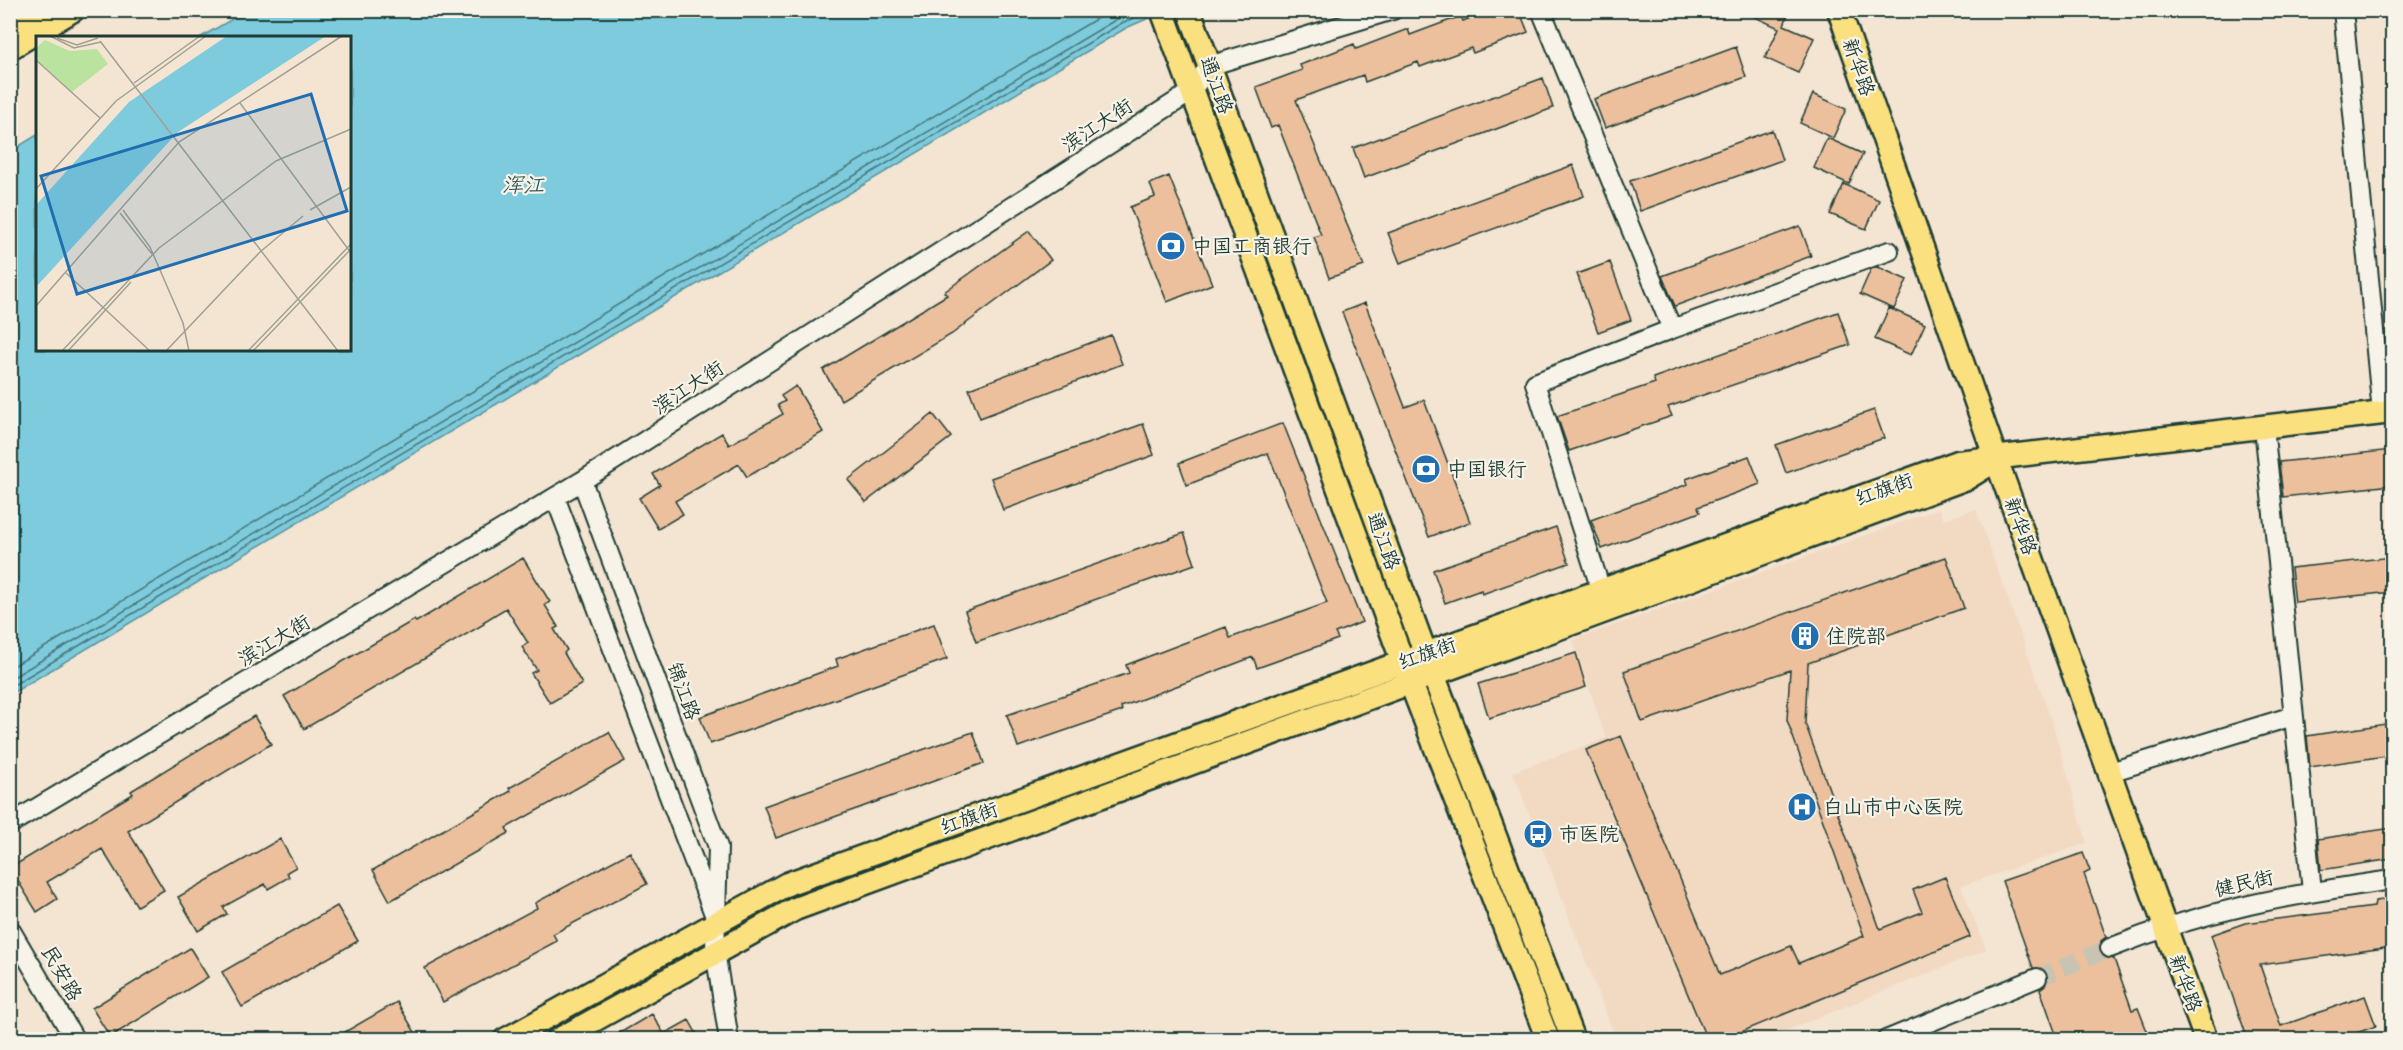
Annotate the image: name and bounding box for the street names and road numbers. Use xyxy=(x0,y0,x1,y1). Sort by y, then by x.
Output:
street label: 新华路 xyxy=(1838,35,1880,100)
street label: 通江路 xyxy=(1195,53,1239,118)
street label: 滨江大街 xyxy=(1057,93,1137,157)
street label: 滨江大街 xyxy=(648,355,728,419)
street label: 红旗街 xyxy=(1852,467,1916,511)
street label: 新华路 xyxy=(1999,494,2043,559)
street label: 通江路 xyxy=(1362,509,1406,574)
street label: 滨江大街 xyxy=(234,609,314,671)
street label: 红旗街 xyxy=(1395,632,1459,674)
street label: 锦江路 xyxy=(662,659,706,724)
street label: 红旗街 xyxy=(937,796,1001,840)
street label: 健民街 xyxy=(2212,865,2276,901)
street label: 民安路 xyxy=(37,941,88,1006)
street label: 新华路 xyxy=(2164,951,2208,1016)

